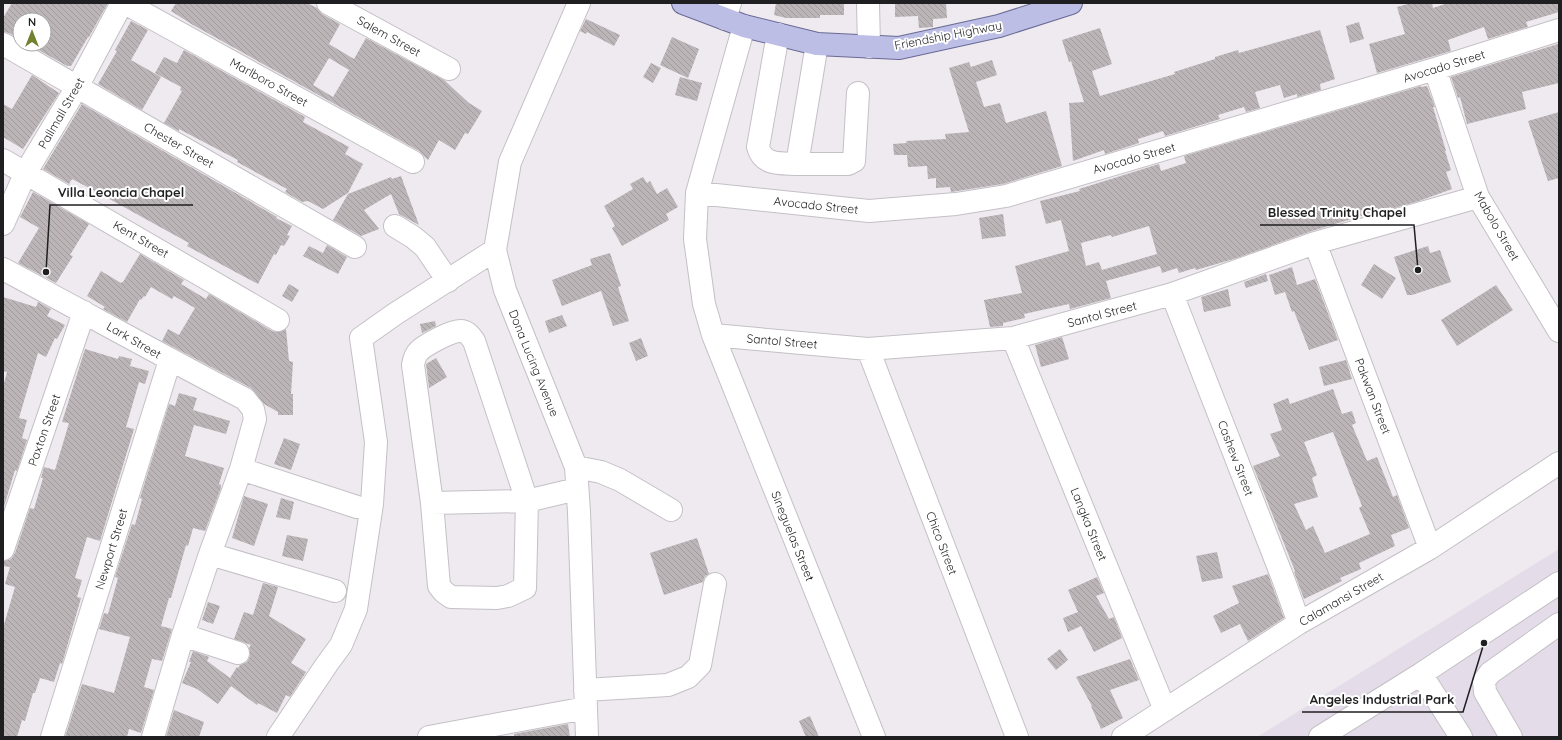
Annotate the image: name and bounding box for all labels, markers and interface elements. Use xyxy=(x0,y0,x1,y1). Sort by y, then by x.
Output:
north arrow xyxy=(12,12,52,52)
street label: Salem Street xyxy=(355,12,423,60)
text: N xyxy=(28,15,36,29)
street label: Friendship Highway xyxy=(893,17,1003,53)
street label: Avocado Street xyxy=(1401,46,1487,86)
street label: Marlboro Street xyxy=(227,54,311,110)
street label: Pallmall Street xyxy=(35,75,87,151)
street label: Chester Street xyxy=(141,119,217,171)
street label: Avocado Street xyxy=(1091,139,1177,177)
callout: Villa Leoncia Chapel xyxy=(50,180,193,205)
text: Villa Leoncia Chapel xyxy=(58,184,184,200)
street label: Mabolo Street xyxy=(1471,189,1523,263)
street label: Avocado Street xyxy=(773,193,859,217)
callout: Blessed Trinity Chapel xyxy=(1260,200,1414,225)
text: Blessed Trinity Chapel xyxy=(1268,204,1406,220)
street label: Kent Street xyxy=(111,217,171,261)
street label: Santol Street xyxy=(1066,298,1138,330)
street label: Dona Lucing Avenue xyxy=(506,307,562,419)
street label: Lark Street xyxy=(104,318,164,362)
street label: Santol Street xyxy=(746,330,818,352)
street label: Pakwan Street xyxy=(1352,356,1394,436)
street label: Paxton Street xyxy=(25,392,63,468)
street label: Cashew Street xyxy=(1215,418,1257,498)
street label: Langka Street xyxy=(1067,485,1111,563)
street label: Sineguelas Street xyxy=(768,489,818,583)
street label: Newport Street xyxy=(92,507,130,591)
street label: Chico Street xyxy=(923,509,961,577)
street label: Calamansi Street xyxy=(1296,569,1386,629)
callout: Angeles Industrial Park xyxy=(1302,687,1463,712)
text: Angeles Industrial Park xyxy=(1310,691,1454,707)

